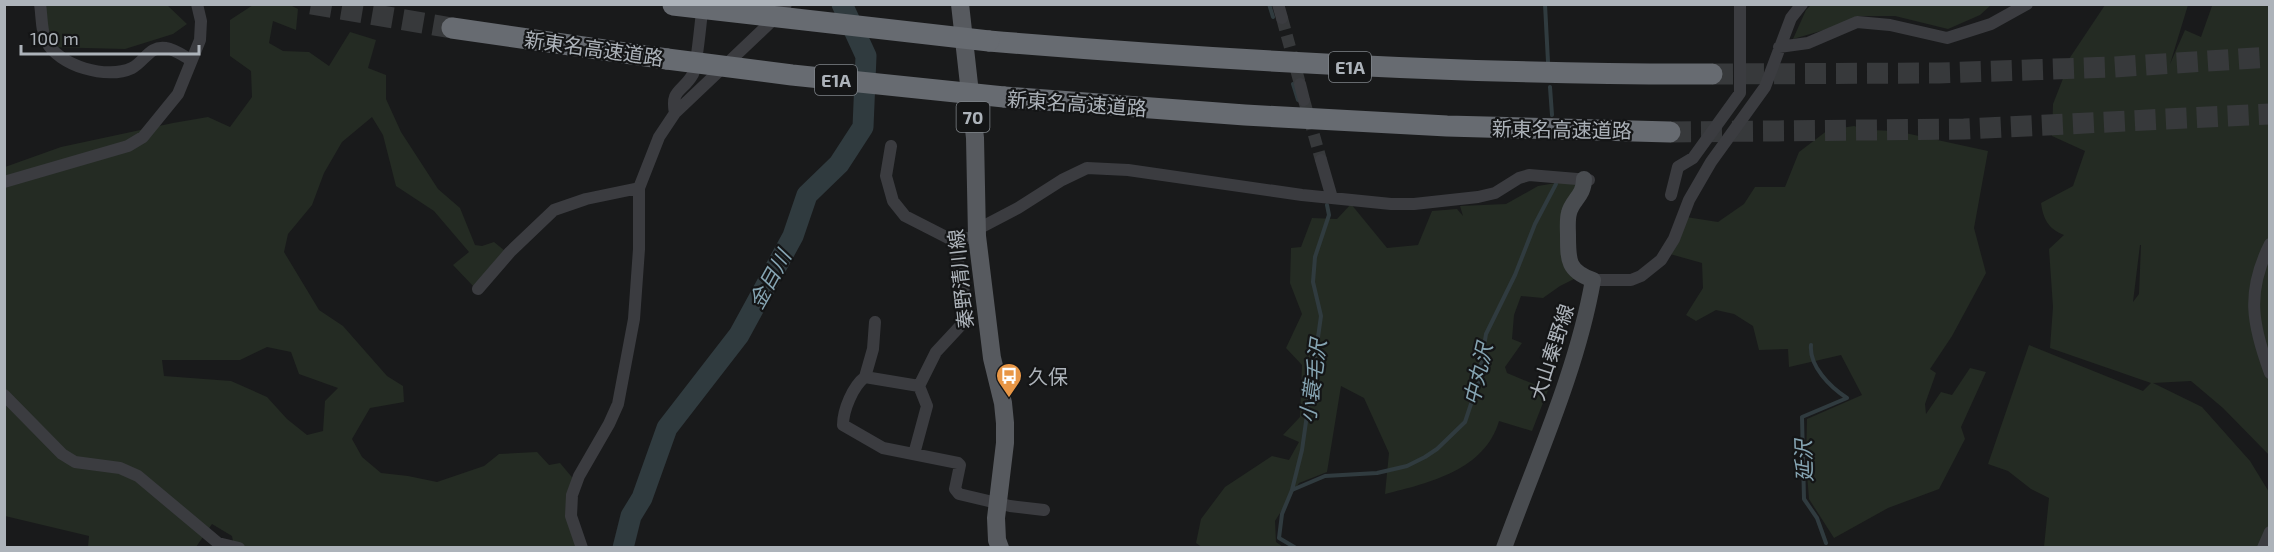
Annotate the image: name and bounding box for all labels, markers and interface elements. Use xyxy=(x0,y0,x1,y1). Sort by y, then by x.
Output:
scale bar xyxy=(21,18,200,56)
street label: 新東名高速道路 xyxy=(523,26,665,70)
text: 100 m xyxy=(30,27,79,49)
road number: E1A xyxy=(1329,52,1371,82)
road number: E1A xyxy=(815,65,857,95)
street label: 新東名高速道路 xyxy=(1006,86,1148,120)
road number: 70 xyxy=(956,102,990,132)
street label: 新東名高速道路 xyxy=(1492,116,1632,142)
street label: 秦野清川線 xyxy=(943,228,977,330)
water label: 金目川 xyxy=(743,244,796,313)
street label: 大山秦野線 xyxy=(1524,301,1578,403)
water label: 小蓑毛沢 xyxy=(1294,335,1331,424)
water label: 中丸沢 xyxy=(1458,338,1497,408)
bus stop icon: 久保 xyxy=(994,361,1024,399)
place label: 久保 xyxy=(1028,364,1068,388)
water label: 延沢 xyxy=(1790,437,1816,482)

